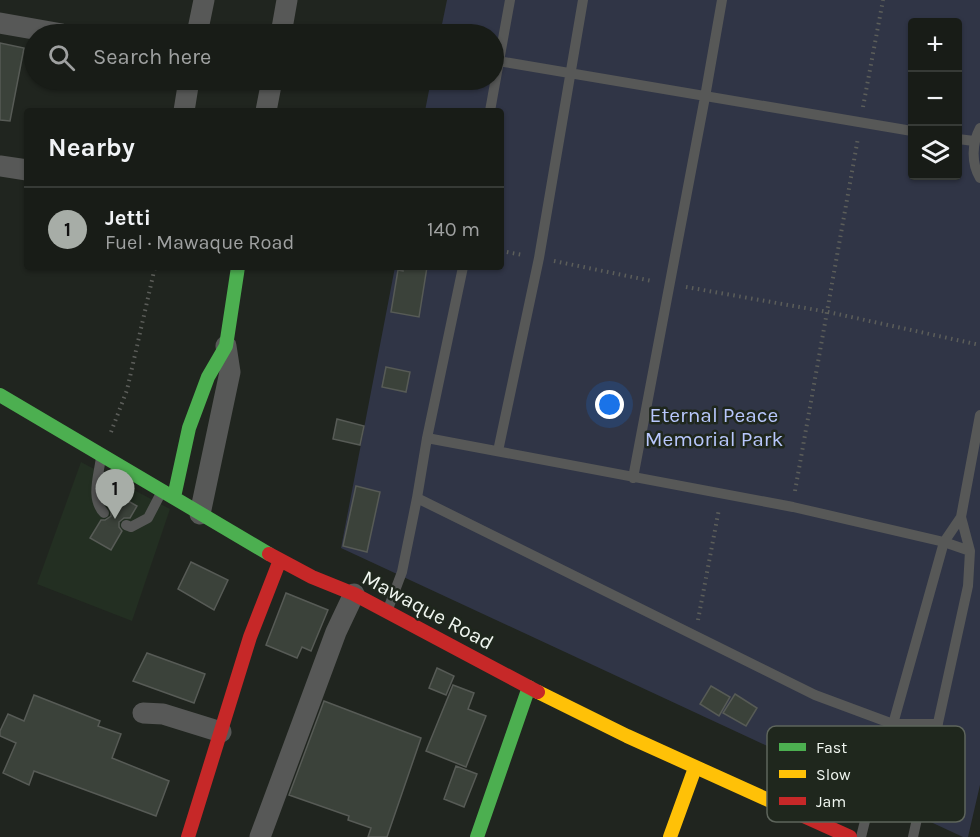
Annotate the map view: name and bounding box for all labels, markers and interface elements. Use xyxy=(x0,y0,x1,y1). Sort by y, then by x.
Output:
map controls xyxy=(908,18,962,180)
button: + xyxy=(908,18,962,72)
search box xyxy=(24,24,504,90)
icon: search xyxy=(45,41,78,74)
text: Search here xyxy=(93,44,211,70)
button: − xyxy=(908,72,962,126)
button: layers xyxy=(908,126,962,180)
text: Nearby xyxy=(48,132,135,163)
text: Jetti xyxy=(105,205,151,231)
text: 1 xyxy=(64,218,71,241)
text: 140 m xyxy=(427,218,480,241)
text: Fuel · Mawaque Road xyxy=(105,231,294,254)
your location xyxy=(595,390,624,419)
park label: Eternal Peace Memorial Park xyxy=(645,403,783,451)
pin: 1 xyxy=(96,470,134,519)
street label: Mawaque Road xyxy=(358,565,498,655)
legend xyxy=(767,726,965,822)
text: Fast xyxy=(816,738,847,757)
text: Slow xyxy=(816,765,851,784)
text: Jam xyxy=(816,792,846,811)

